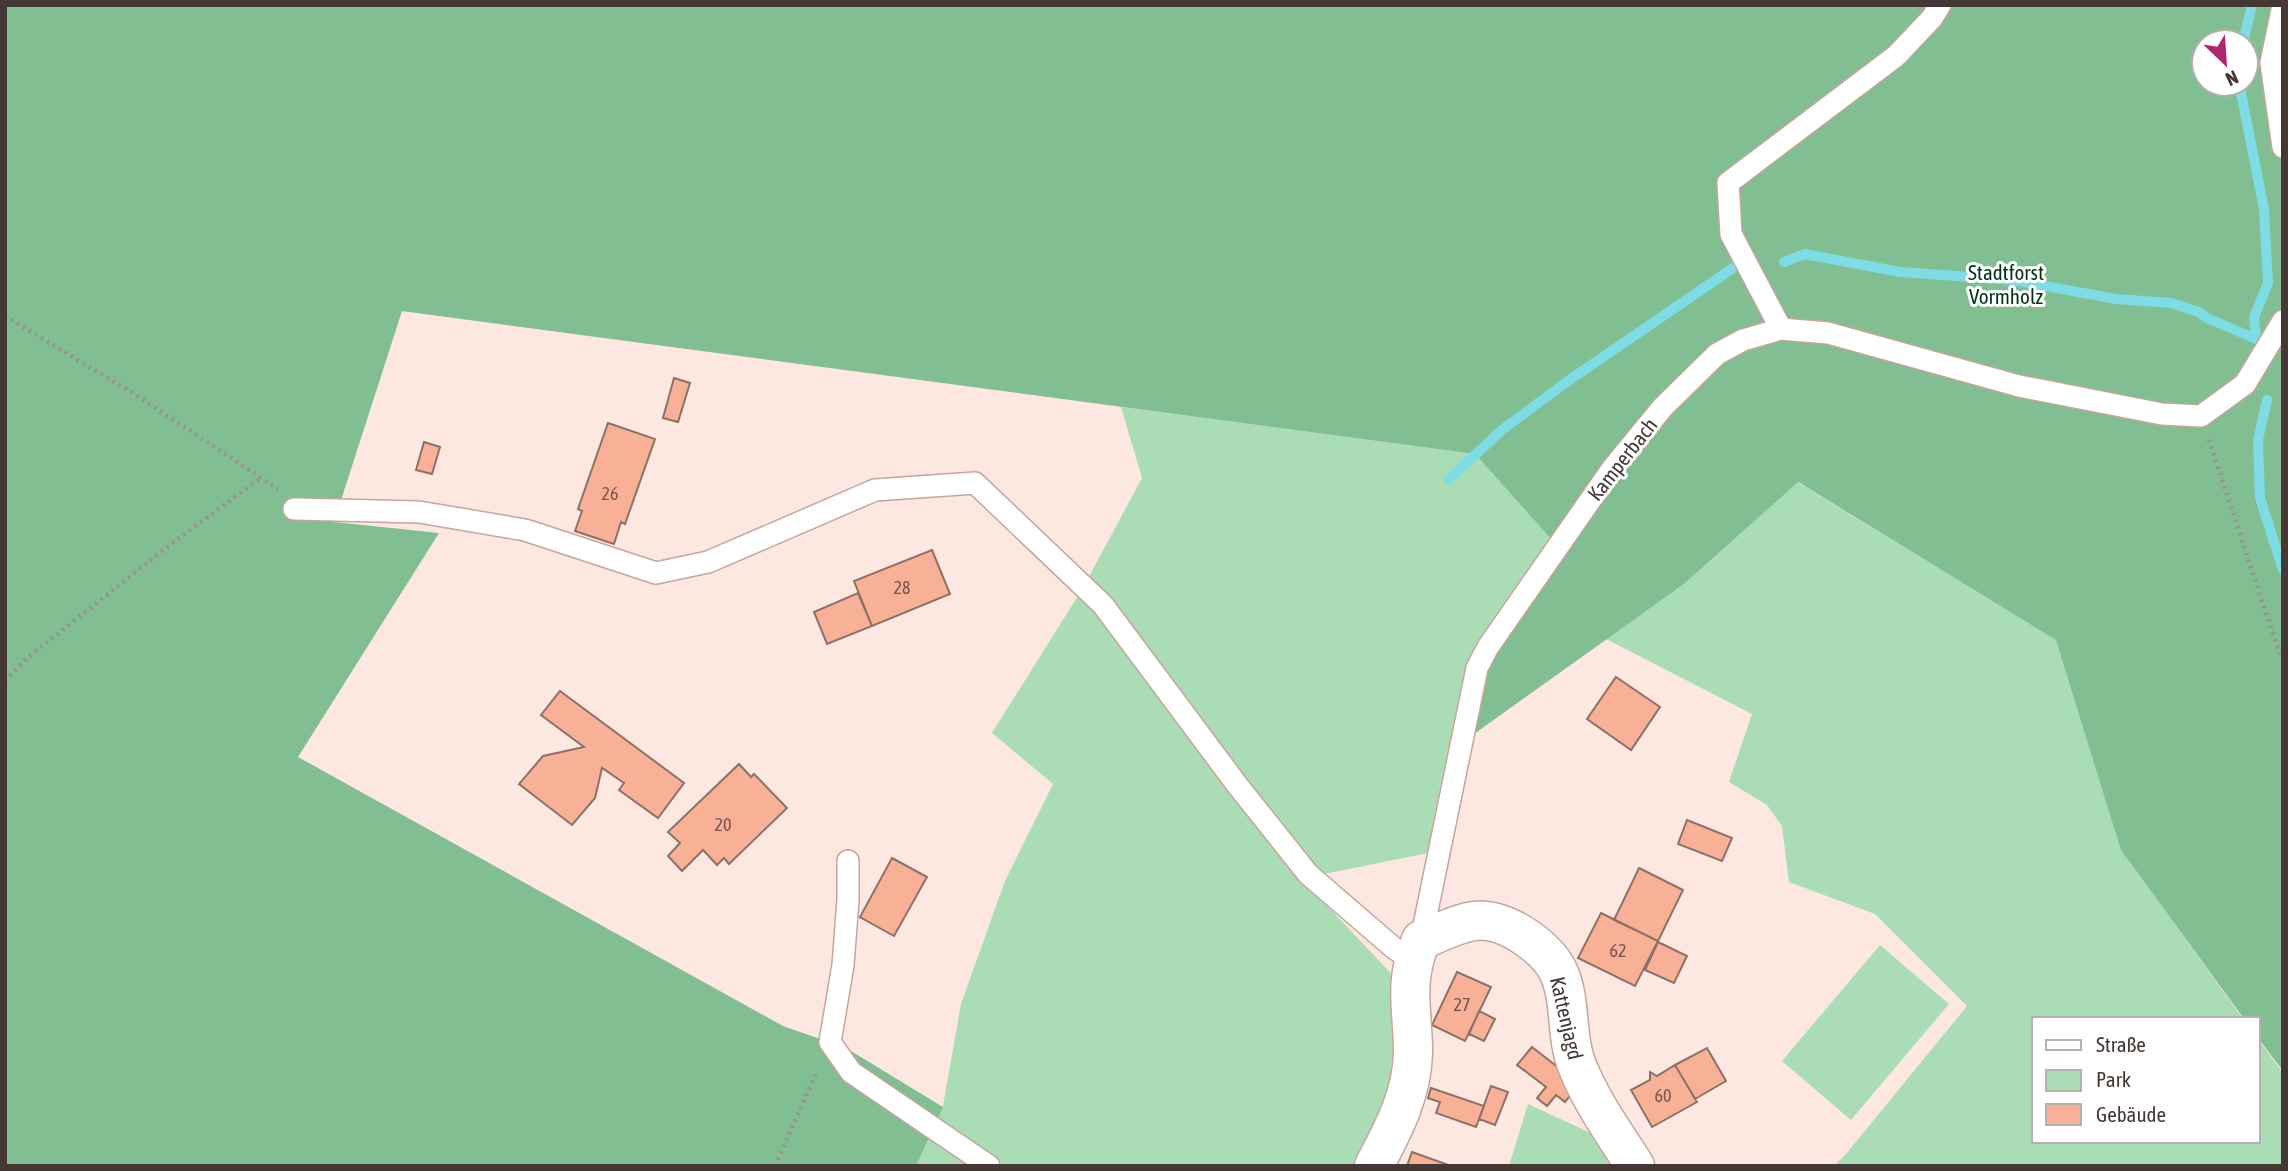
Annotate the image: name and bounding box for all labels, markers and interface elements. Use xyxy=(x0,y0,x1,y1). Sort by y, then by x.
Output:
north arrow xyxy=(2190,28,2260,98)
text: N xyxy=(2222,66,2242,91)
park label: Stadtforst Vormholz xyxy=(1968,260,2044,308)
street label: Kamperbach xyxy=(1582,413,1662,505)
house number: 26 xyxy=(602,483,618,504)
house number: 28 xyxy=(894,577,910,598)
house number: 20 xyxy=(715,814,731,835)
house number: 62 xyxy=(1610,940,1626,961)
street label: Kattenjagd xyxy=(1546,974,1588,1062)
house number: 27 xyxy=(1454,994,1470,1015)
legend xyxy=(2032,1017,2260,1143)
text: Straße xyxy=(2096,1032,2146,1056)
text: Park xyxy=(2096,1067,2131,1091)
house number: 60 xyxy=(1655,1085,1671,1106)
text: Gebäude xyxy=(2096,1102,2166,1126)

